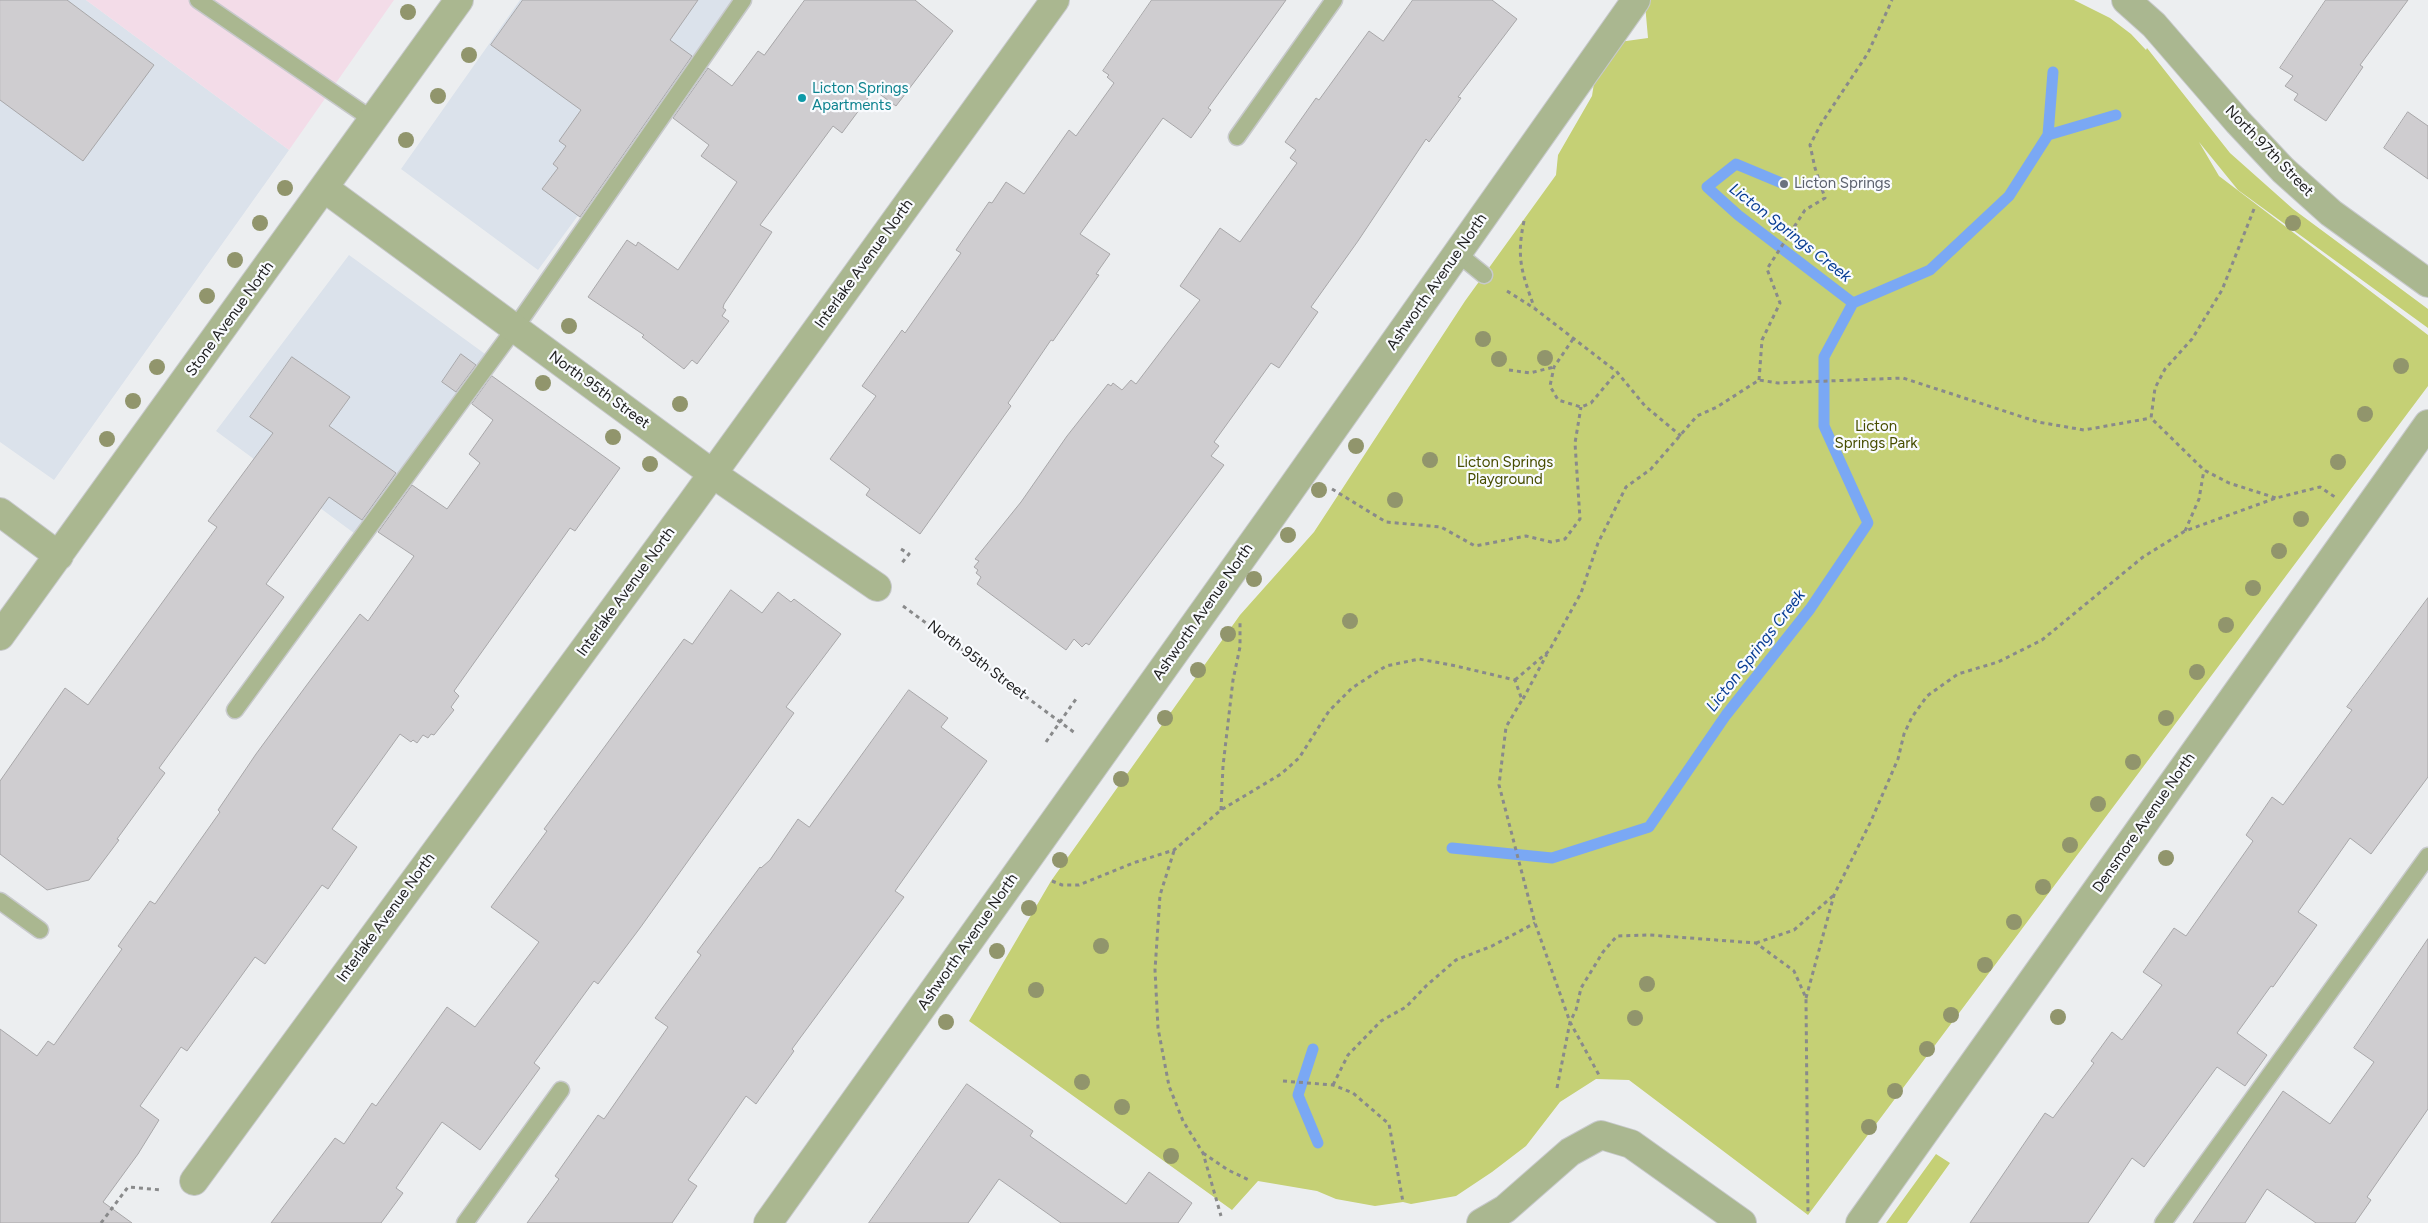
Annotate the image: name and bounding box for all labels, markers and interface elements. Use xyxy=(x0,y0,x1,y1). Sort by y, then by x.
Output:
place label: Licton Springs Apartments xyxy=(812,80,909,115)
marker: Licton Springs Apartments xyxy=(796,92,808,104)
street label: North 97th Street xyxy=(2221,102,2317,200)
place label: Licton Springs xyxy=(1794,175,1891,193)
marker: Licton Springs xyxy=(1778,178,1790,190)
water label: Licton Springs Creek xyxy=(1725,179,1855,287)
street label: Interlake Avenue North xyxy=(811,196,917,332)
street label: Ashworth Avenue North xyxy=(1383,210,1491,354)
street label: Stone Avenue North xyxy=(182,258,278,380)
street label: North 95th Street xyxy=(545,347,653,433)
park label: Licton Springs Park xyxy=(1834,418,1918,453)
park label: Licton Springs Playground xyxy=(1457,454,1553,489)
street label: Interlake Avenue North xyxy=(573,524,679,660)
street label: Ashworth Avenue North xyxy=(1149,540,1257,684)
water label: Licton Springs Creek xyxy=(1702,586,1810,716)
street label: North 95th Street xyxy=(924,617,1030,703)
street label: Densmore Avenue North xyxy=(2089,750,2199,896)
street label: Interlake Avenue North xyxy=(333,850,439,986)
street label: Ashworth Avenue North xyxy=(914,870,1022,1014)

